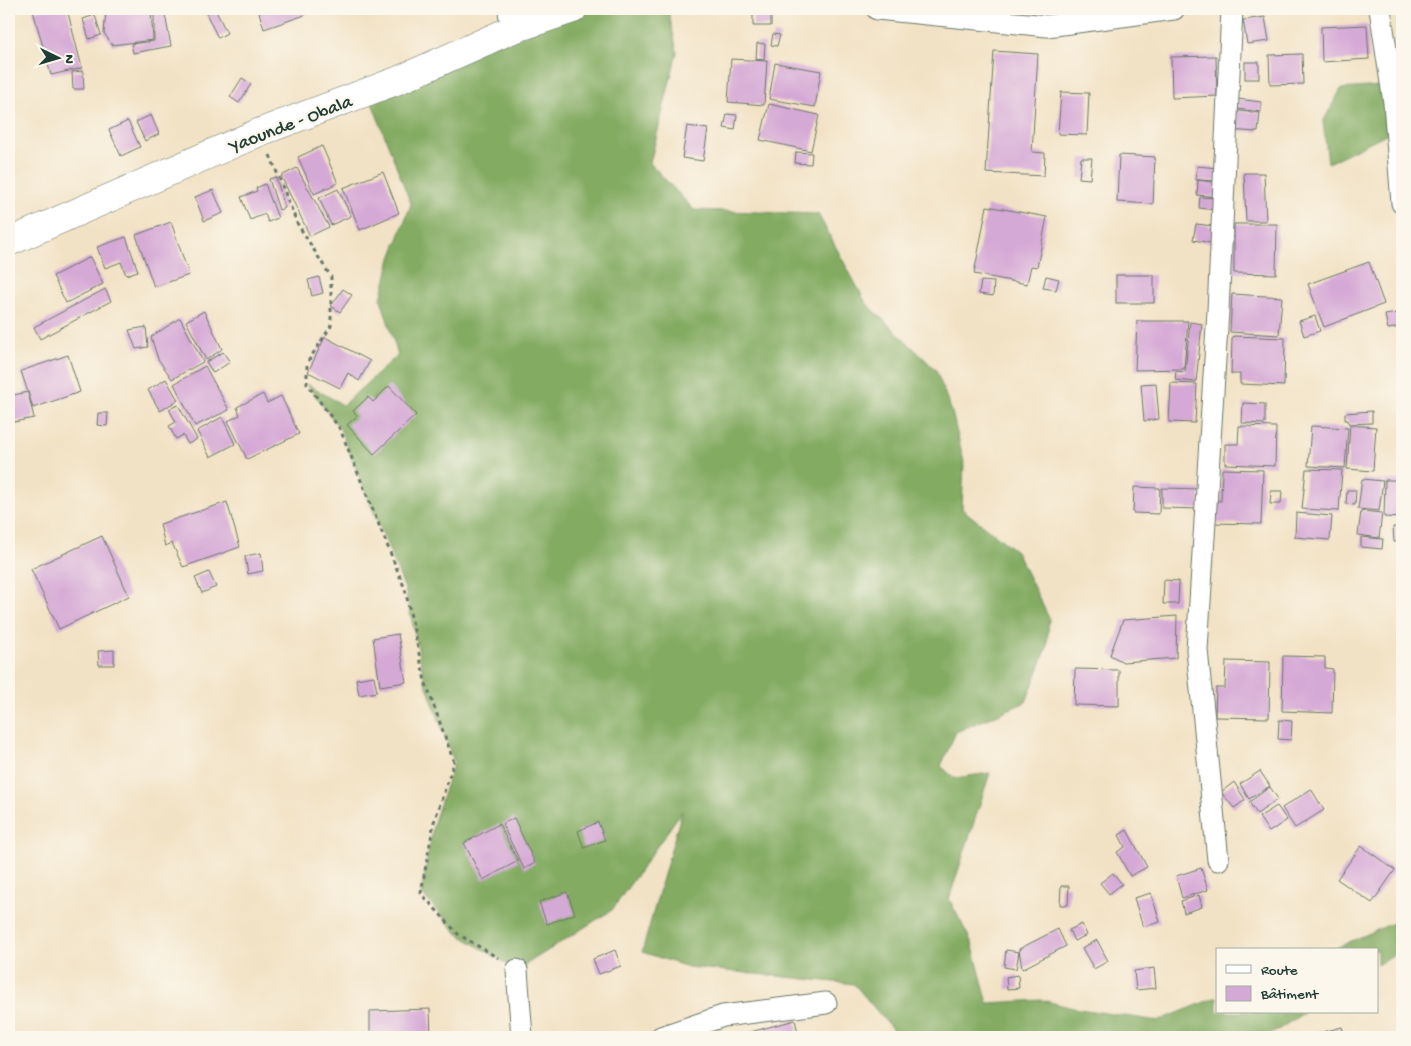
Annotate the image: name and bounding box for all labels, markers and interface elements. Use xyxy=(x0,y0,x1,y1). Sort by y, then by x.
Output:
north arrow xyxy=(32,32,82,82)
text: N xyxy=(60,54,77,64)
street label: Yaounde - Obala xyxy=(225,91,357,160)
legend xyxy=(1216,948,1378,1014)
text: Route xyxy=(1261,962,1298,980)
text: Bâtiment xyxy=(1260,986,1320,1004)

